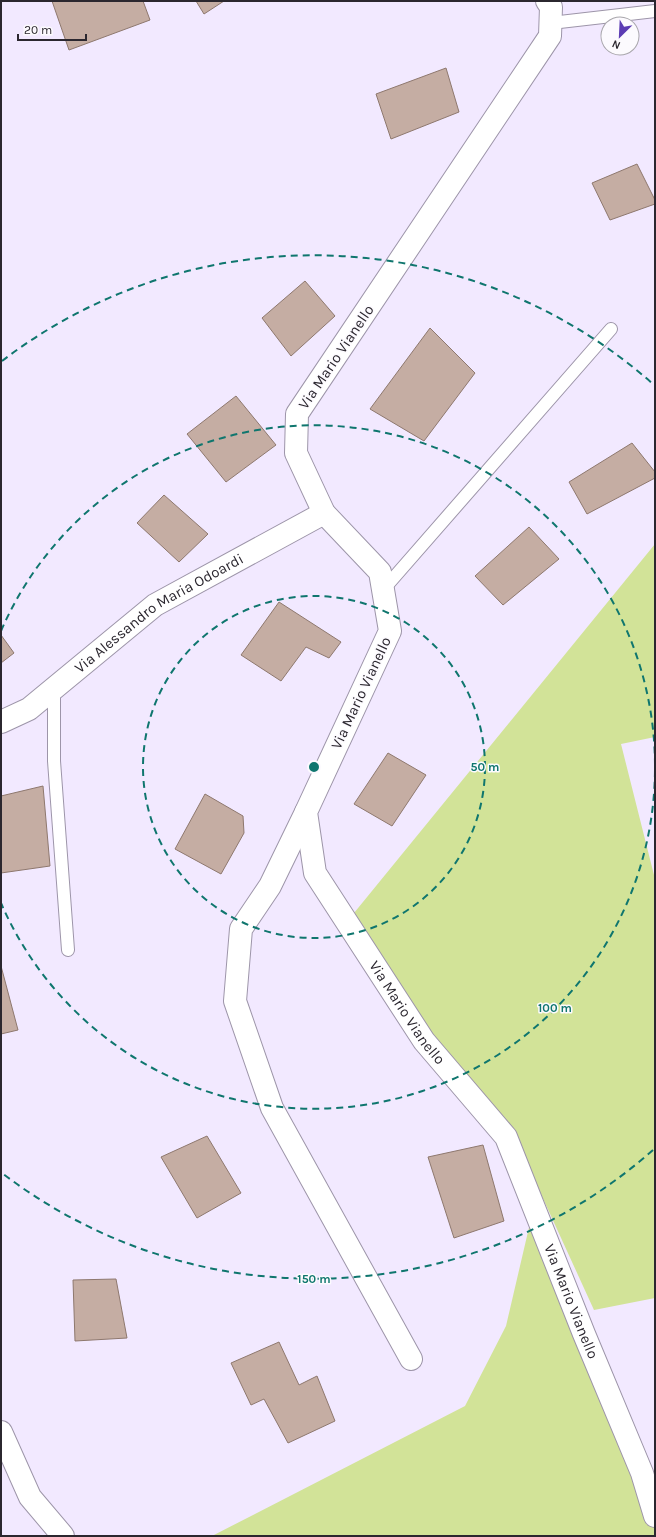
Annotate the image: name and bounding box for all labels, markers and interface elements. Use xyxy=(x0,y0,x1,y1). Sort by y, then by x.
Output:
scale bar xyxy=(18,16,86,42)
north arrow xyxy=(600,16,640,56)
text: 20 m xyxy=(24,23,52,37)
text: N xyxy=(610,37,622,52)
street label: Via Mario Vianello xyxy=(294,301,378,413)
street label: Via Alessandro Maria Odoardi xyxy=(71,550,247,677)
street label: Via Mario Vianello xyxy=(327,634,395,752)
centre of rings xyxy=(307,760,321,774)
text: 50 m xyxy=(471,760,500,774)
street label: Via Mario Vianello xyxy=(365,957,449,1068)
text: 100 m xyxy=(538,1001,572,1015)
street label: Via Mario Vianello xyxy=(540,1241,602,1361)
text: 150 m xyxy=(297,1272,331,1286)

